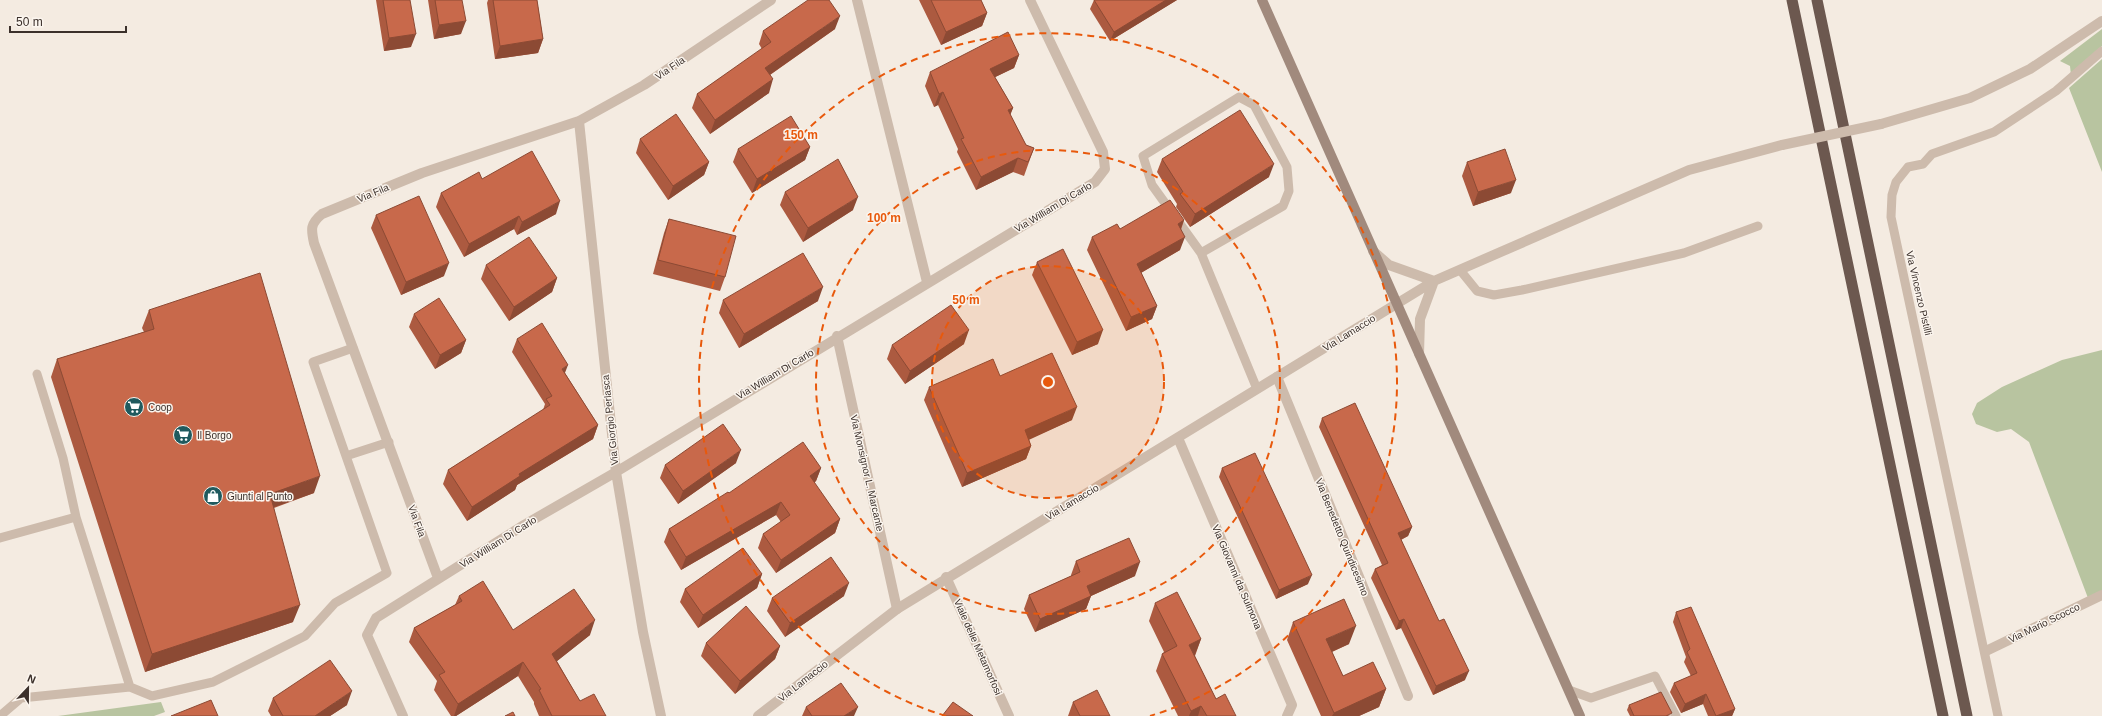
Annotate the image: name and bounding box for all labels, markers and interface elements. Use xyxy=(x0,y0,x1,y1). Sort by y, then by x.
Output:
scale bar xyxy=(10,8,126,34)
text: 50 m xyxy=(16,15,43,29)
street label: Via Fila xyxy=(653,54,687,82)
text: 150 m xyxy=(784,128,818,142)
street label: Via William Di Carlo xyxy=(1012,179,1094,234)
street label: Via Fila xyxy=(356,181,391,205)
text: 100 m xyxy=(867,211,901,225)
street label: Via Vincenzo Pistilli xyxy=(1904,250,1934,336)
text: 50 m xyxy=(952,293,980,307)
street label: Via Lamaccio xyxy=(1321,312,1378,354)
street label: Via William Di Carlo xyxy=(734,346,816,401)
street label: Via Giorgio Perlasca xyxy=(600,374,620,466)
centre of rings xyxy=(1041,375,1055,389)
supermarket icon: Coop xyxy=(123,396,145,418)
place label: Coop xyxy=(148,402,172,413)
street label: Via Monsignor L. Marcante xyxy=(848,414,886,533)
supermarket icon: Il Borgo xyxy=(172,424,194,446)
place label: Il Borgo xyxy=(197,430,232,441)
street label: Via Benedetto Quindicesimo xyxy=(1313,477,1371,598)
street label: Via Lamaccio xyxy=(1044,482,1101,522)
shop icon: Giunti al Punto xyxy=(202,485,224,507)
place label: Giunti al Punto xyxy=(227,491,293,502)
street label: Via Fila xyxy=(406,504,428,539)
street label: Via William Di Carlo xyxy=(458,514,539,570)
street label: Via Giovanni da Sulmona xyxy=(1210,523,1264,631)
street label: Viale delle Metamorfosi xyxy=(952,597,1004,697)
street label: Via Mario Scocco xyxy=(2007,601,2082,645)
street label: Via Lamaccio xyxy=(776,658,830,704)
north arrow xyxy=(8,668,48,708)
text: N xyxy=(26,672,38,686)

